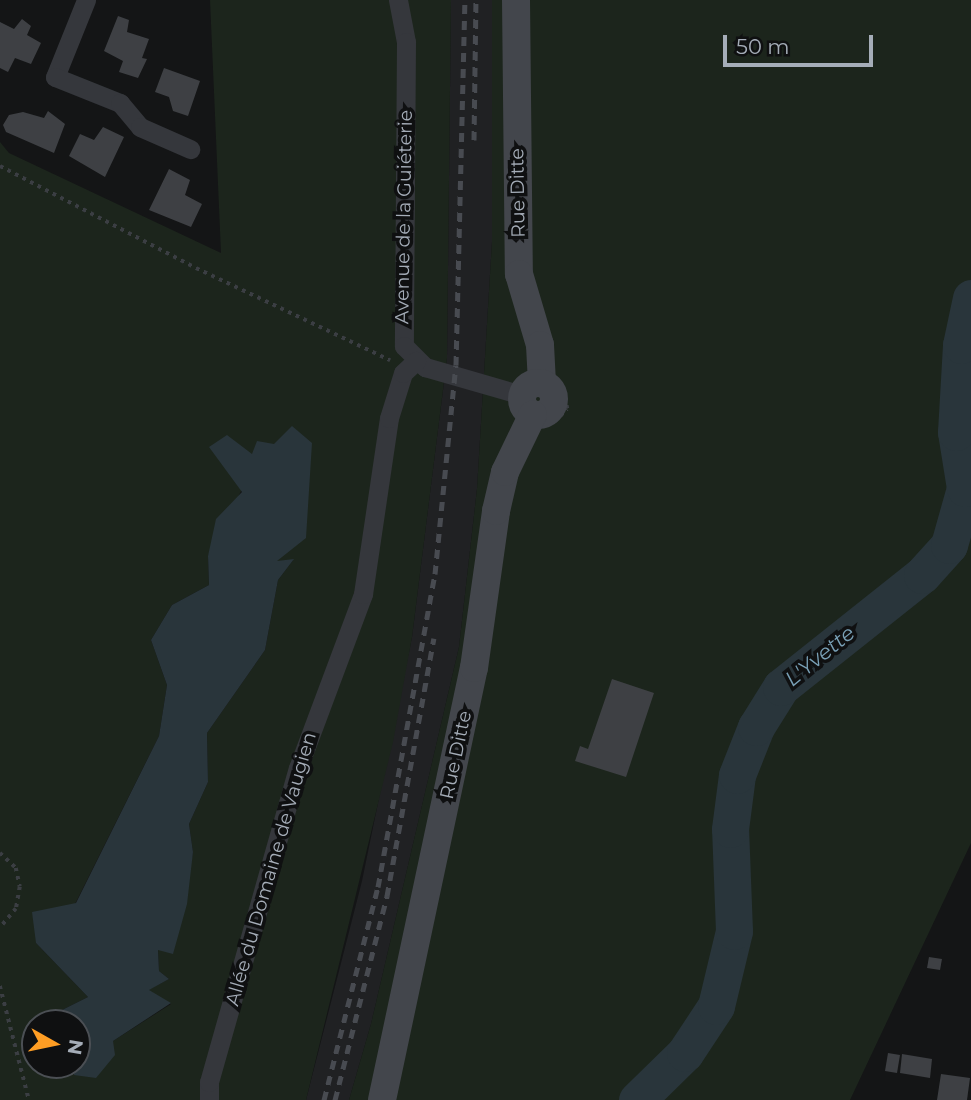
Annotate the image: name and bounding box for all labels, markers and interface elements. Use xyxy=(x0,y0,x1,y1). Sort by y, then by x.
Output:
scale bar xyxy=(726,21,876,65)
text: 50 m xyxy=(736,34,790,59)
street label: Avenue de la Guiéterie xyxy=(391,110,417,324)
street label: Rue Ditte xyxy=(506,148,530,238)
water label: L'Yvette xyxy=(780,620,860,692)
street label: Rue Ditte xyxy=(436,709,476,801)
street label: Allée du Domaine de Vaugien xyxy=(221,729,321,1009)
north arrow xyxy=(21,1009,91,1079)
text: N xyxy=(63,1038,88,1056)

